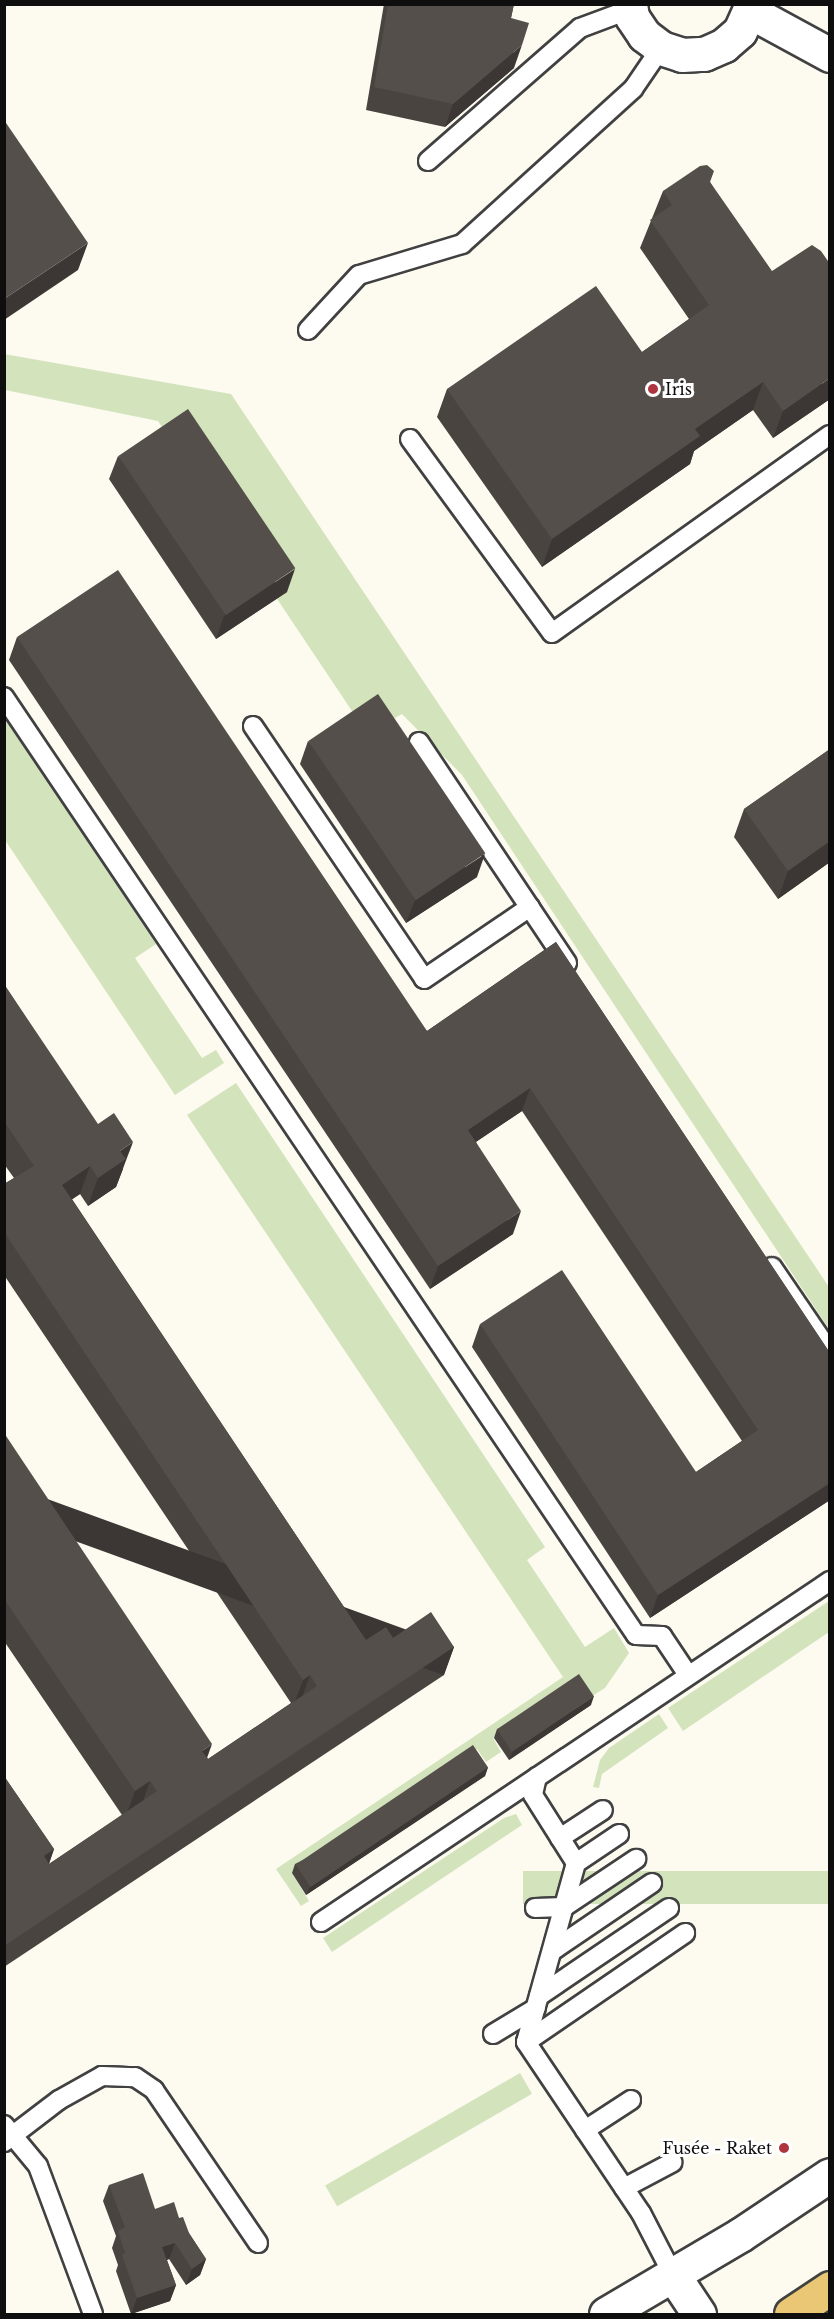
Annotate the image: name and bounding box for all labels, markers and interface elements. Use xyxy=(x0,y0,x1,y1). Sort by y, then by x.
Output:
place label: Iris xyxy=(665,379,692,399)
marker: Iris xyxy=(646,382,660,396)
place label: Fusée - Raket xyxy=(662,2138,772,2158)
marker: Fusée - Raket xyxy=(777,2141,791,2155)

